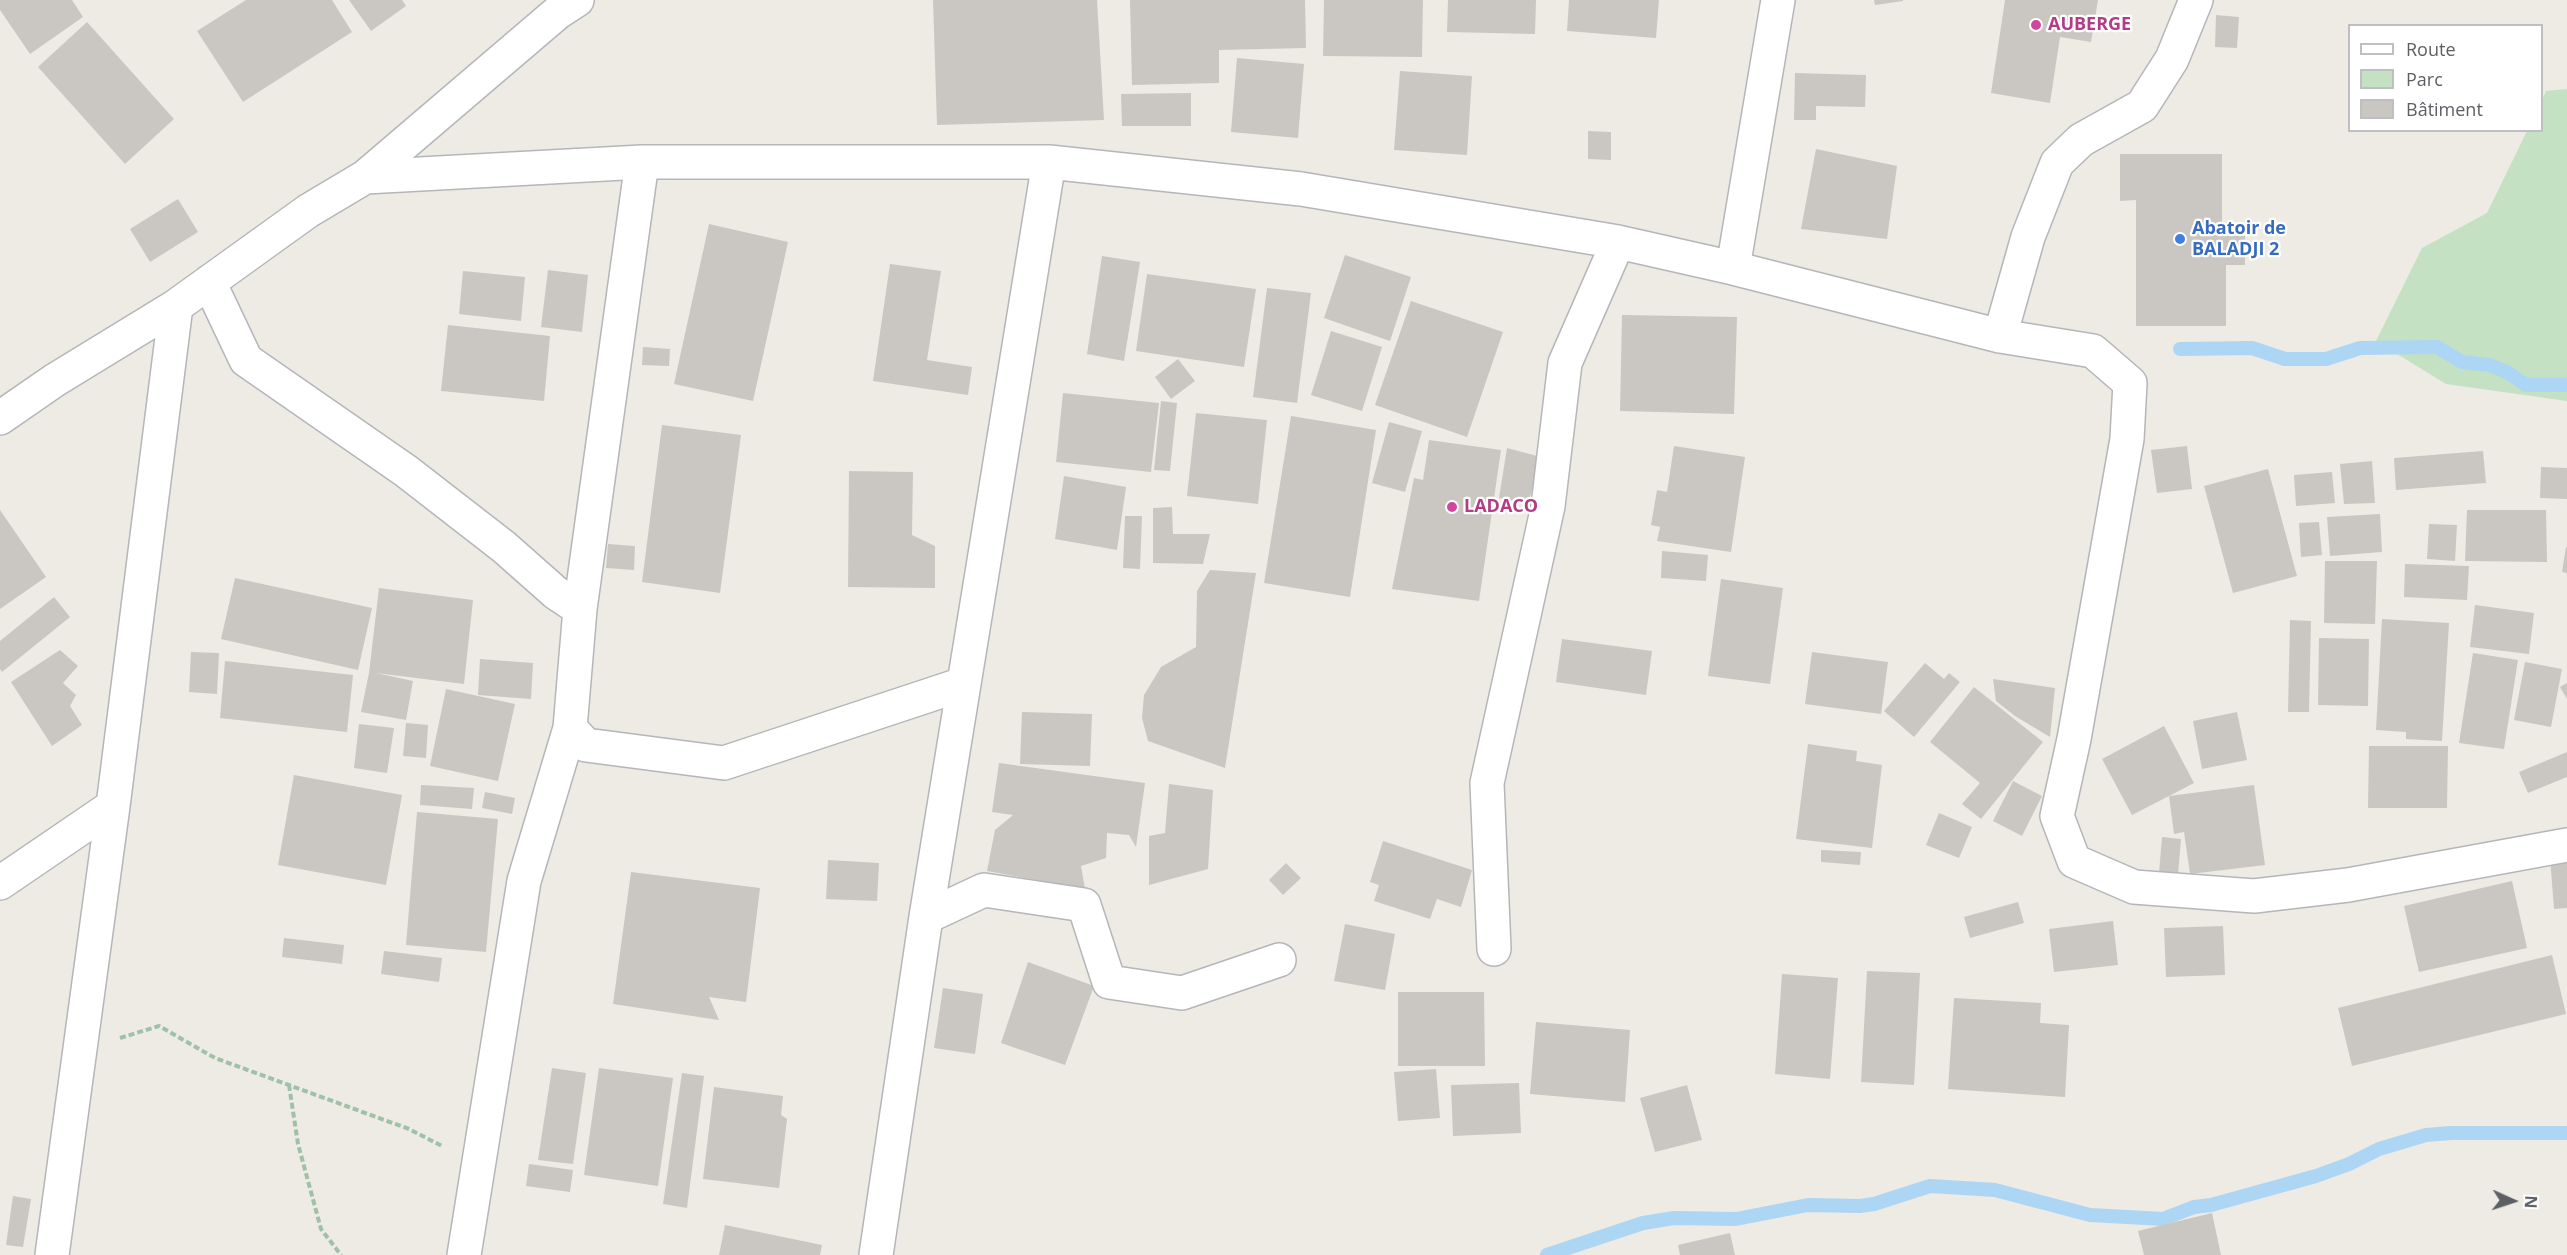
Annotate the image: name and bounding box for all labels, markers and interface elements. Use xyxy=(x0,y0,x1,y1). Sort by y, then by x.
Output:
place label: AUBERGE xyxy=(2048,14,2131,36)
marker: AUBERGE xyxy=(2029,18,2043,32)
legend xyxy=(2348,24,2543,132)
text: Route xyxy=(2406,37,2456,61)
text: Parc xyxy=(2406,67,2443,91)
text: Bâtiment xyxy=(2406,97,2483,121)
place label: Abatoir de BALADJI 2 xyxy=(2192,218,2286,260)
marker: Abatoir de BALADJI 2 xyxy=(2173,232,2187,246)
place label: LADACO xyxy=(1464,496,1538,518)
marker: LADACO xyxy=(1445,500,1459,514)
north arrow xyxy=(2483,1171,2543,1231)
text: N xyxy=(2520,1195,2542,1209)

